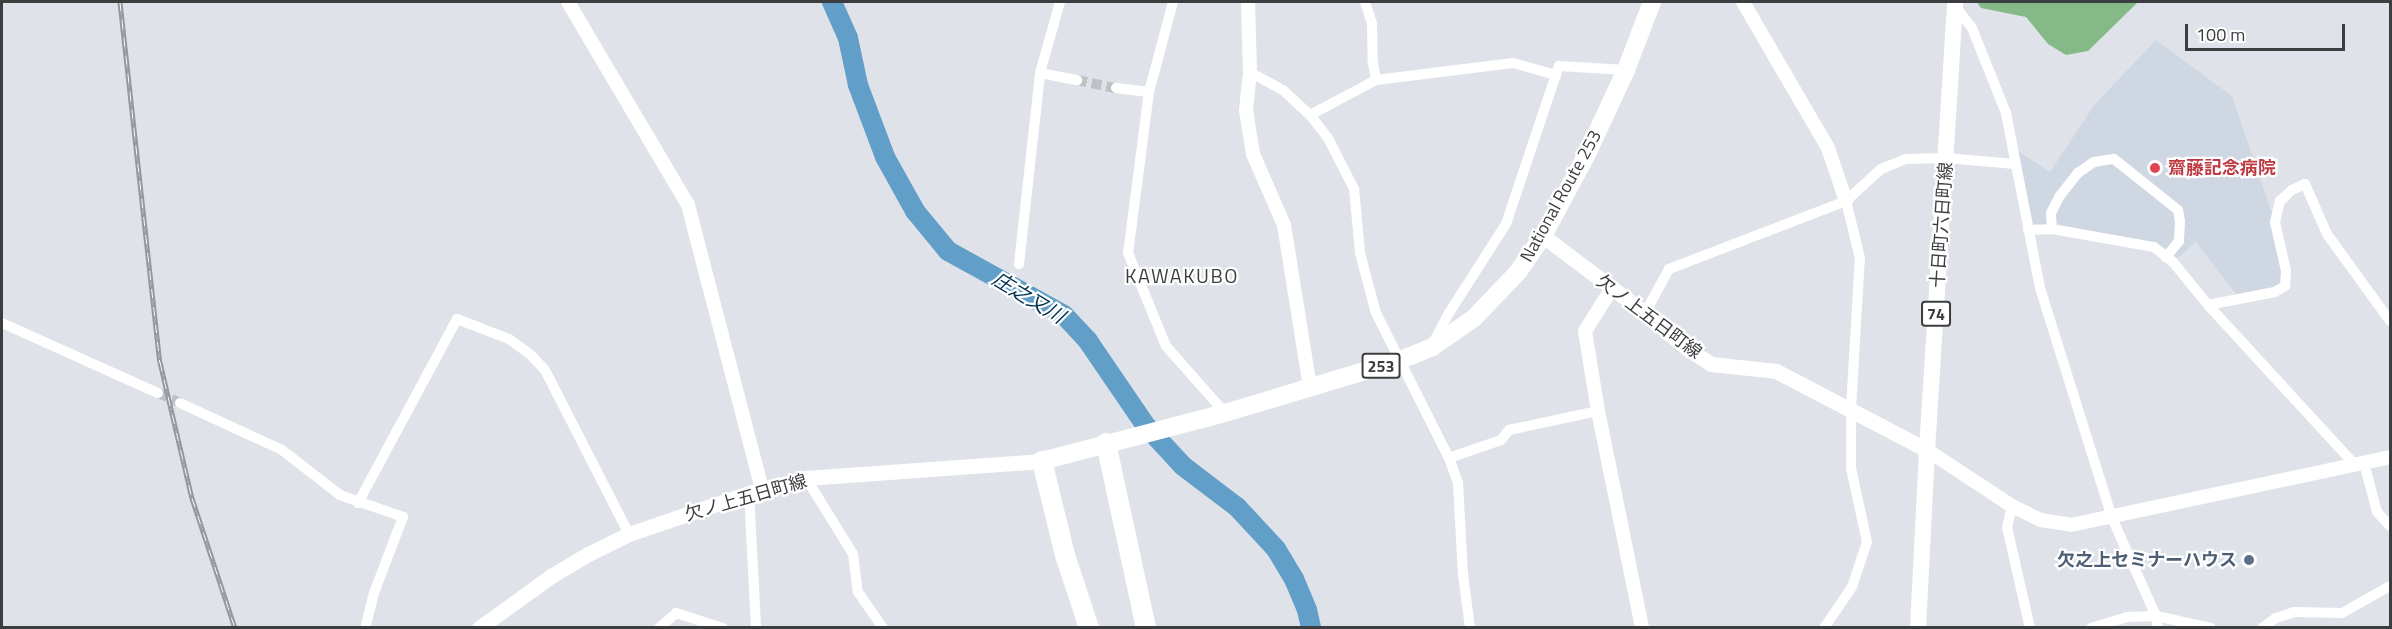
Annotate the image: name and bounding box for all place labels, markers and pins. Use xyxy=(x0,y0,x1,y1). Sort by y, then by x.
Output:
place label: 齋藤記念病院 xyxy=(2168,157,2276,179)
marker: 齋藤記念病院 xyxy=(2146,159,2164,177)
place label: 欠之上セミナーハウス xyxy=(2057,549,2237,571)
marker: 欠之上セミナーハウス xyxy=(2242,553,2256,567)

